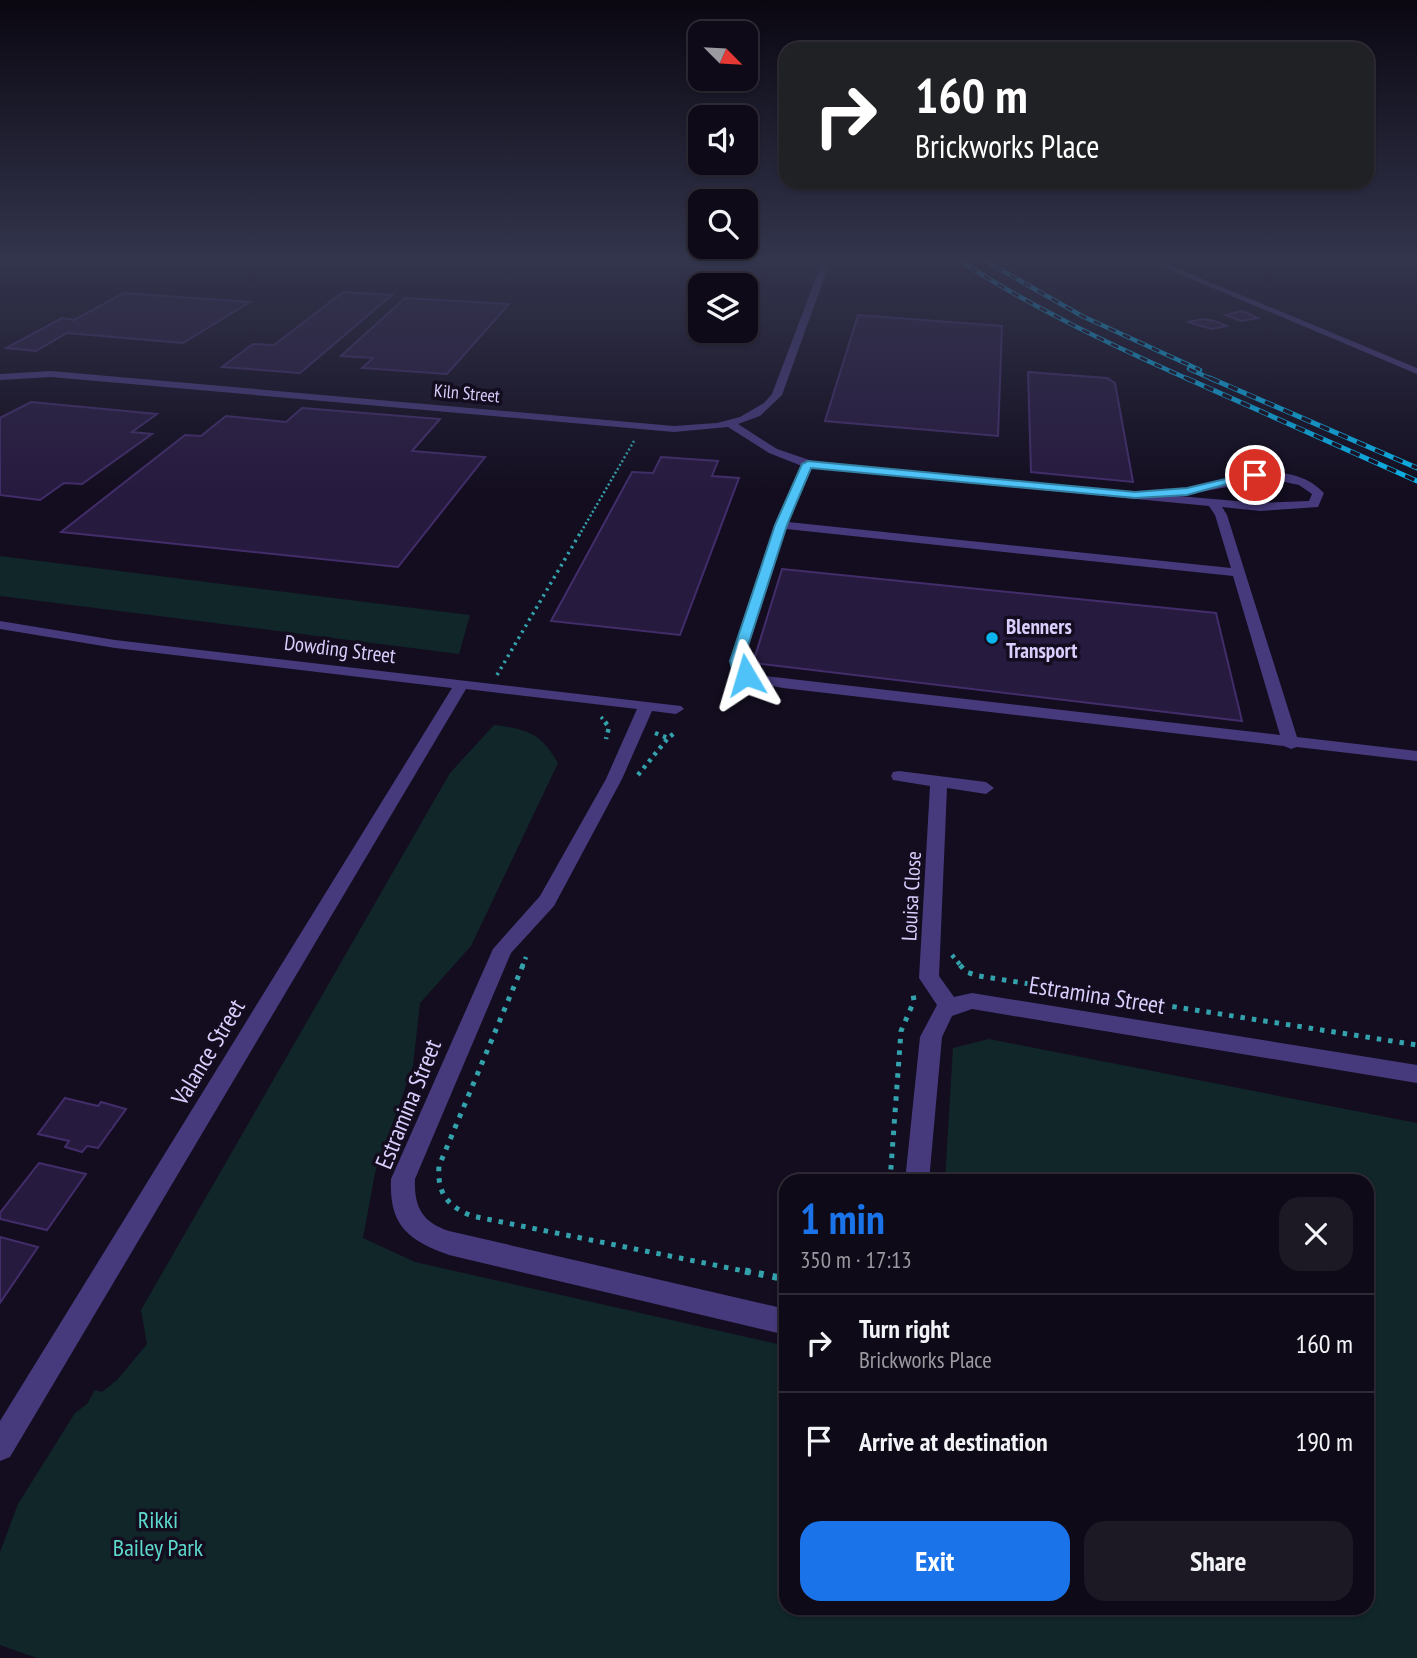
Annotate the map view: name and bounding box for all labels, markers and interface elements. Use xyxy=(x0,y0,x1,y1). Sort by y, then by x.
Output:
north arrow xyxy=(688,21,758,91)
map controls xyxy=(688,21,758,343)
text: 160 m xyxy=(915,63,1028,127)
icon: right xyxy=(800,70,891,161)
button: sound xyxy=(688,105,758,175)
text: Brickworks Place xyxy=(915,125,1100,167)
button: search xyxy=(688,189,758,259)
button: layers xyxy=(688,273,758,343)
street label: Kiln Street xyxy=(433,379,501,407)
pin xyxy=(1225,445,1285,505)
icon: arrive xyxy=(1236,456,1274,494)
place label: Blenners Transport xyxy=(1006,613,1077,664)
street label: Dowding Street xyxy=(283,629,398,669)
marker: Blenners Transport xyxy=(984,630,1000,646)
position arrow xyxy=(709,638,783,712)
street label: Louisa Close xyxy=(895,850,927,942)
street label: Estramina Street xyxy=(1027,969,1167,1021)
street label: Valance Street xyxy=(164,993,252,1112)
street label: Estramina Street xyxy=(368,1034,448,1173)
text: 1 min xyxy=(800,1191,885,1246)
button: close xyxy=(1279,1197,1353,1271)
text: 350 m · 17:13 xyxy=(800,1245,912,1274)
text: Turn right xyxy=(859,1312,950,1345)
icon: right xyxy=(800,1324,838,1362)
text: 160 m xyxy=(1295,1327,1353,1360)
text: Brickworks Place xyxy=(859,1345,992,1374)
icon: arrive xyxy=(800,1422,838,1460)
text: Arrive at destination xyxy=(859,1425,1048,1458)
text: 190 m xyxy=(1295,1425,1353,1458)
park label: Rikki Bailey Park xyxy=(113,1504,204,1563)
button: Exit xyxy=(800,1521,1070,1601)
button: Share xyxy=(1084,1521,1353,1601)

